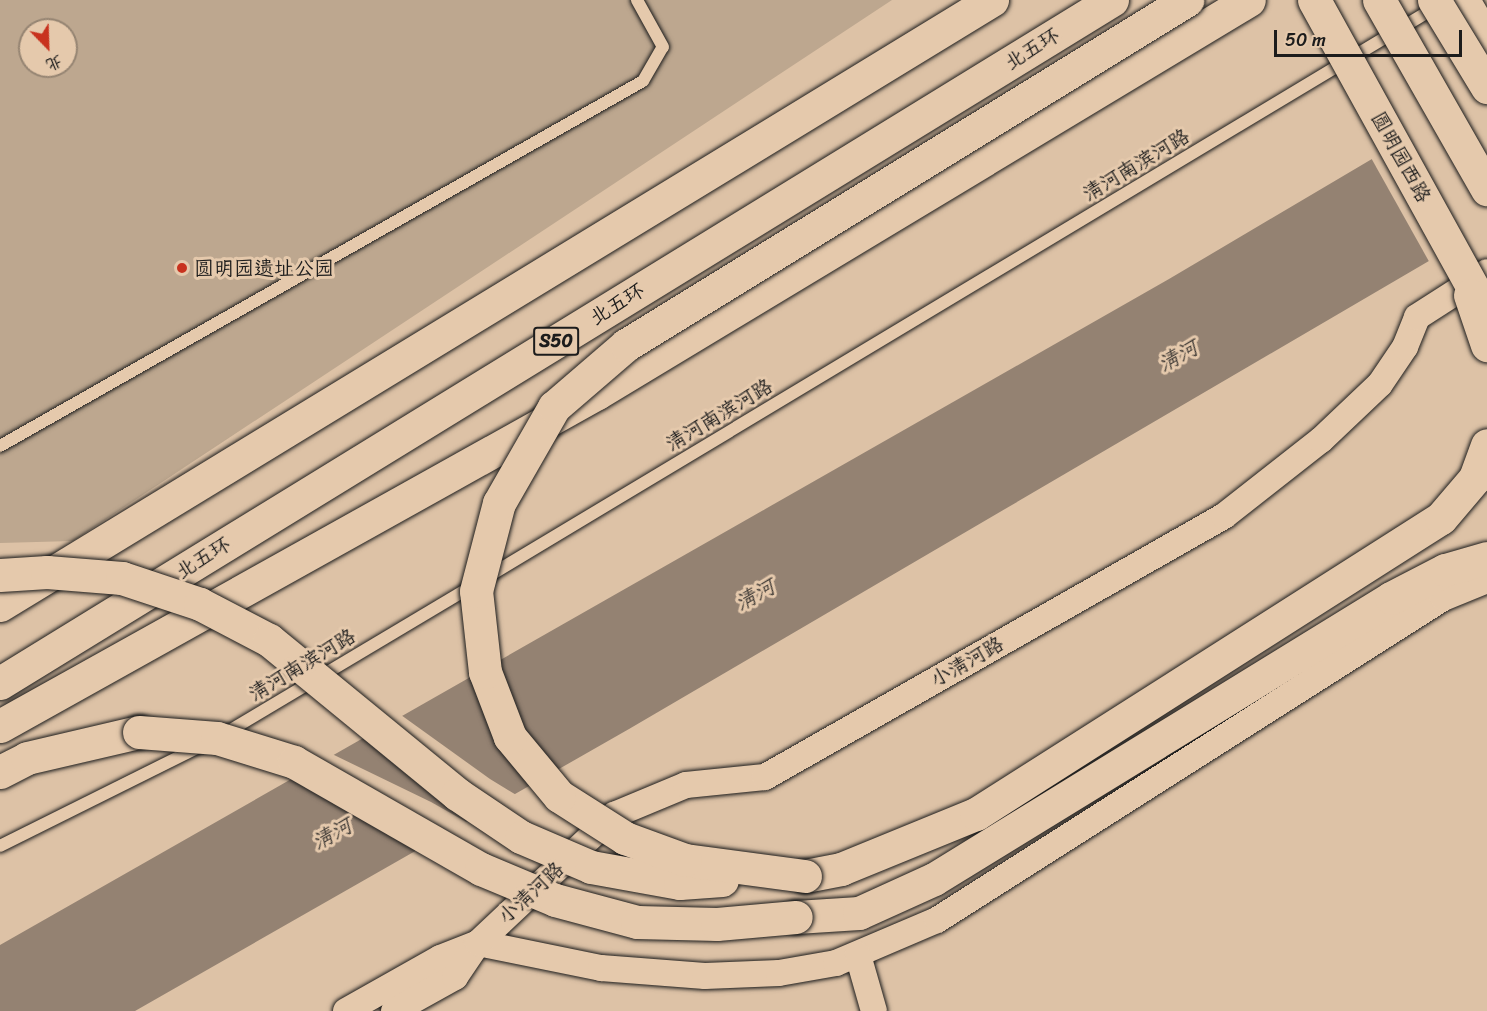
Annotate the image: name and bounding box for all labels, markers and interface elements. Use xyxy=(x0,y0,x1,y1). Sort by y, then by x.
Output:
north arrow xyxy=(18,18,78,78)
scale bar xyxy=(1277,18,1464,56)
street label: 北五环 xyxy=(1000,23,1064,75)
text: 50 m xyxy=(1285,24,1326,56)
text: 北 xyxy=(41,47,67,80)
street label: 圆明园西路 xyxy=(1366,107,1436,207)
street label: 清河南滨河路 xyxy=(1078,124,1194,206)
place label: 圆明园遗址公园 xyxy=(194,256,334,280)
marker: 圆明园遗址公园 xyxy=(175,261,189,275)
street label: 北五环 xyxy=(585,278,649,330)
road number: S50 xyxy=(532,326,580,356)
water label: 清河 xyxy=(1154,335,1202,377)
street label: 清河南滨河路 xyxy=(661,374,777,456)
street label: 北五环 xyxy=(171,532,235,584)
water label: 清河 xyxy=(731,574,779,616)
street label: 清河南滨河路 xyxy=(244,624,360,706)
street label: 小清河路 xyxy=(926,632,1008,692)
water label: 清河 xyxy=(308,813,356,855)
street label: 小清河路 xyxy=(494,857,568,929)

